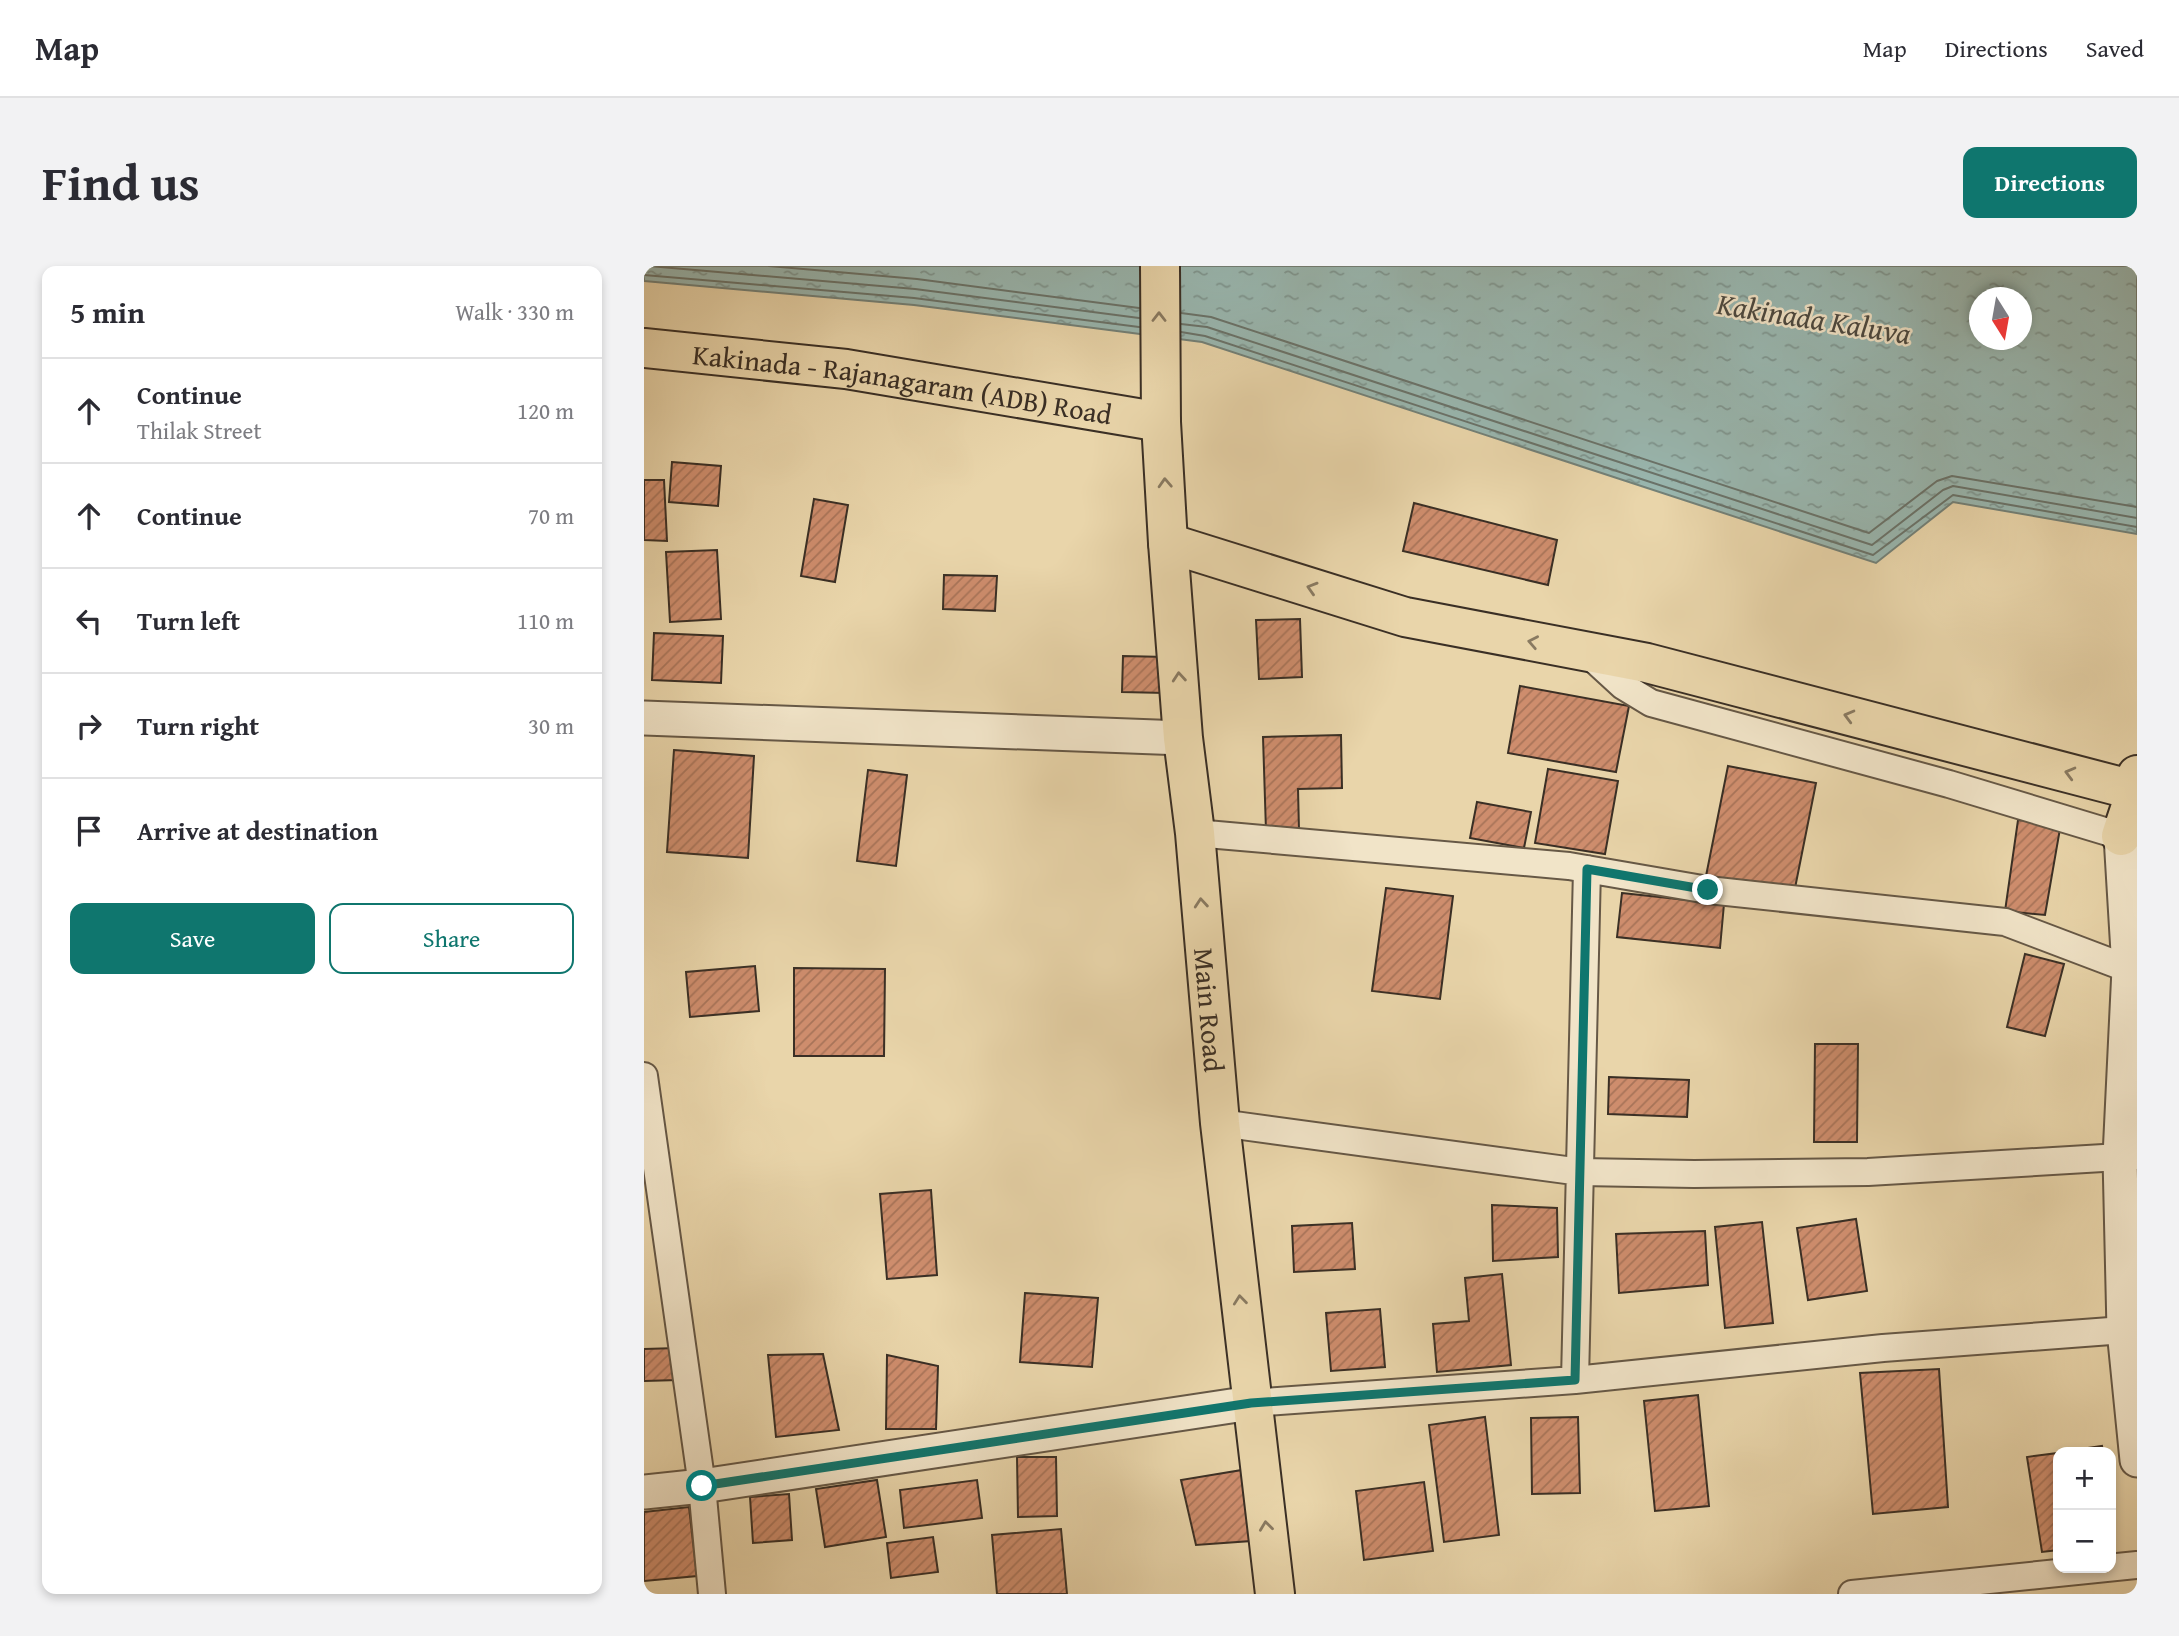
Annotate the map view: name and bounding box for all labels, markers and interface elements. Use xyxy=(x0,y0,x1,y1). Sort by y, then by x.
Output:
text: Map xyxy=(35,24,99,72)
text: Map xyxy=(1863,31,1907,66)
text: Directions xyxy=(1945,31,2048,66)
text: Saved xyxy=(2086,31,2144,66)
text: Find us xyxy=(42,146,200,218)
button: Directions xyxy=(1963,147,2137,218)
water label: Kakinada Kaluva xyxy=(1713,281,1914,355)
north arrow xyxy=(1969,287,2032,350)
text: 5 min xyxy=(70,290,145,334)
text: Walk · 330 m xyxy=(455,295,574,328)
one-way arrow xyxy=(1151,311,1167,322)
street label: Kakinada - Rajanagaram (ADB) Road xyxy=(691,333,1115,434)
text: Continue xyxy=(137,375,242,414)
icon: ahead xyxy=(70,392,108,430)
text: 120 m xyxy=(517,394,574,427)
text: Thilak Street xyxy=(137,414,262,447)
one-way arrow xyxy=(1157,477,1172,488)
text: Continue xyxy=(137,496,242,535)
icon: ahead xyxy=(70,497,108,535)
text: 70 m xyxy=(528,499,574,532)
one-way arrow xyxy=(1306,582,1318,597)
text: Turn left xyxy=(137,601,240,640)
icon: left xyxy=(70,602,108,640)
text: 110 m xyxy=(517,604,574,637)
one-way arrow xyxy=(1527,635,1539,650)
one-way arrow xyxy=(1172,671,1187,682)
text: Turn right xyxy=(137,706,259,745)
icon: right xyxy=(70,707,108,745)
text: 30 m xyxy=(528,709,574,742)
one-way arrow xyxy=(1844,710,1856,724)
one-way arrow xyxy=(2064,767,2076,781)
text: Arrive at destination xyxy=(137,811,378,850)
icon: arrive xyxy=(70,812,108,850)
route end xyxy=(1692,874,1723,905)
one-way arrow xyxy=(1194,897,1209,908)
button: Save xyxy=(70,903,315,974)
button: Share xyxy=(329,903,574,974)
street label: Main Road xyxy=(1184,946,1236,1074)
one-way arrow xyxy=(1232,1294,1247,1306)
map controls xyxy=(2053,1447,2116,1573)
button: + xyxy=(2053,1447,2116,1510)
route start xyxy=(686,1470,717,1501)
button: − xyxy=(2053,1510,2116,1573)
one-way arrow xyxy=(1259,1520,1274,1532)

